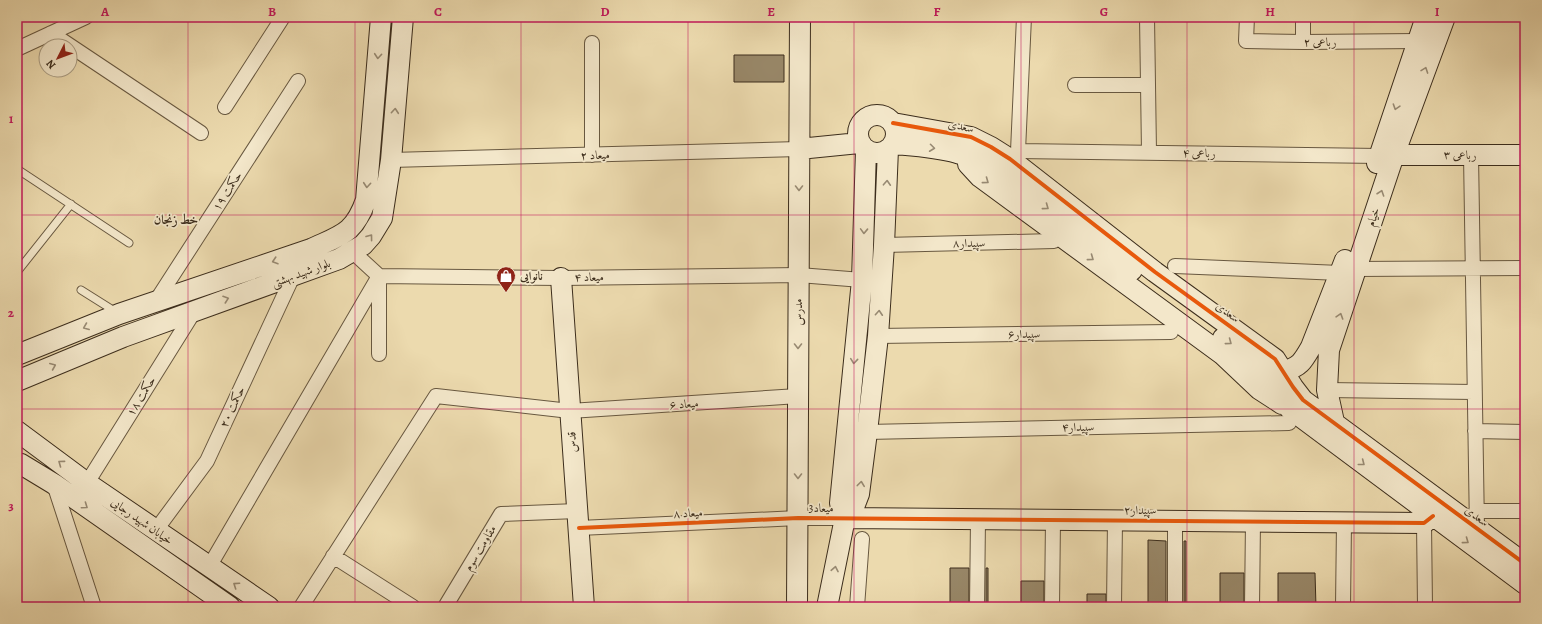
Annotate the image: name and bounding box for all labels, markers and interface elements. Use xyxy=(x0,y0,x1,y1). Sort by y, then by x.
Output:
text: A xyxy=(100,3,110,20)
text: B xyxy=(268,3,276,20)
text: C xyxy=(434,3,442,20)
text: D xyxy=(600,3,610,20)
text: E xyxy=(767,3,775,20)
text: F xyxy=(934,3,941,20)
text: G xyxy=(1100,3,1108,20)
text: H xyxy=(1265,3,1275,20)
text: I xyxy=(1435,3,1440,20)
street label: رباعی ۲ xyxy=(1303,34,1337,50)
north arrow xyxy=(38,38,78,78)
one-way arrow xyxy=(374,53,383,59)
text: N xyxy=(43,56,59,72)
one-way arrow xyxy=(1421,67,1429,74)
one-way arrow xyxy=(1392,103,1400,110)
one-way arrow xyxy=(390,108,399,114)
text: 1 xyxy=(9,110,14,127)
street label: سعدی xyxy=(947,115,976,137)
one-way arrow xyxy=(929,143,935,152)
street label: رباعی ۴ xyxy=(1182,145,1216,161)
street label: میعاد ۲ xyxy=(580,146,610,164)
street label: رباعی ۳ xyxy=(1443,147,1477,163)
street label: حکمت ۱۹ xyxy=(208,168,246,214)
one-way arrow xyxy=(982,176,989,184)
one-way arrow xyxy=(882,180,891,186)
one-way arrow xyxy=(363,182,372,188)
one-way arrow xyxy=(795,185,803,191)
one-way arrow xyxy=(1376,189,1385,196)
one-way arrow xyxy=(1041,202,1048,209)
street label: خیام xyxy=(1362,205,1387,230)
district label: خط زنجان xyxy=(154,211,198,228)
one-way arrow xyxy=(859,228,868,234)
one-way arrow xyxy=(365,234,372,241)
street label: سپیدار۸ xyxy=(952,235,986,252)
one-way arrow xyxy=(1086,253,1093,260)
street label: بلوار شهید بهشتی xyxy=(269,255,333,292)
one-way arrow xyxy=(272,256,279,265)
shop icon: نانوایی xyxy=(495,265,517,293)
place label: نانوایی xyxy=(519,268,543,284)
street label: میعاد ۴ xyxy=(574,269,604,285)
one-way arrow xyxy=(223,295,230,304)
street label: مدرس xyxy=(790,298,806,326)
street label: سعدی xyxy=(1213,298,1243,326)
text: 2 xyxy=(8,304,15,321)
one-way arrow xyxy=(875,310,884,316)
one-way arrow xyxy=(1335,313,1344,320)
one-way arrow xyxy=(83,322,91,330)
street label: سپیدار۶ xyxy=(1007,326,1041,343)
one-way arrow xyxy=(1225,337,1232,345)
one-way arrow xyxy=(794,343,802,349)
one-way arrow xyxy=(850,358,859,364)
one-way arrow xyxy=(49,363,56,371)
street label: حکمت ۱۸ xyxy=(123,373,159,419)
street label: حکمت ۲۰ xyxy=(216,384,248,430)
street label: میعاد ۶ xyxy=(669,395,699,413)
street label: سپیدار۴ xyxy=(1061,419,1095,436)
street label: قدس xyxy=(563,431,581,453)
one-way arrow xyxy=(1358,459,1365,466)
one-way arrow xyxy=(58,461,65,468)
one-way arrow xyxy=(794,473,802,479)
one-way arrow xyxy=(856,481,865,487)
street label: خیابان شهید رجایی xyxy=(108,494,176,548)
text: 3 xyxy=(8,497,14,514)
street label: میعاد3 xyxy=(808,500,834,516)
one-way arrow xyxy=(81,501,88,509)
street label: سپیدار۲ xyxy=(1124,502,1157,519)
street label: سعدی xyxy=(1462,502,1492,530)
street label: میعاد ۸ xyxy=(673,504,703,522)
street label: مقاومت سوم xyxy=(460,522,503,575)
one-way arrow xyxy=(1462,536,1469,543)
one-way arrow xyxy=(830,566,838,572)
one-way arrow xyxy=(234,583,241,590)

